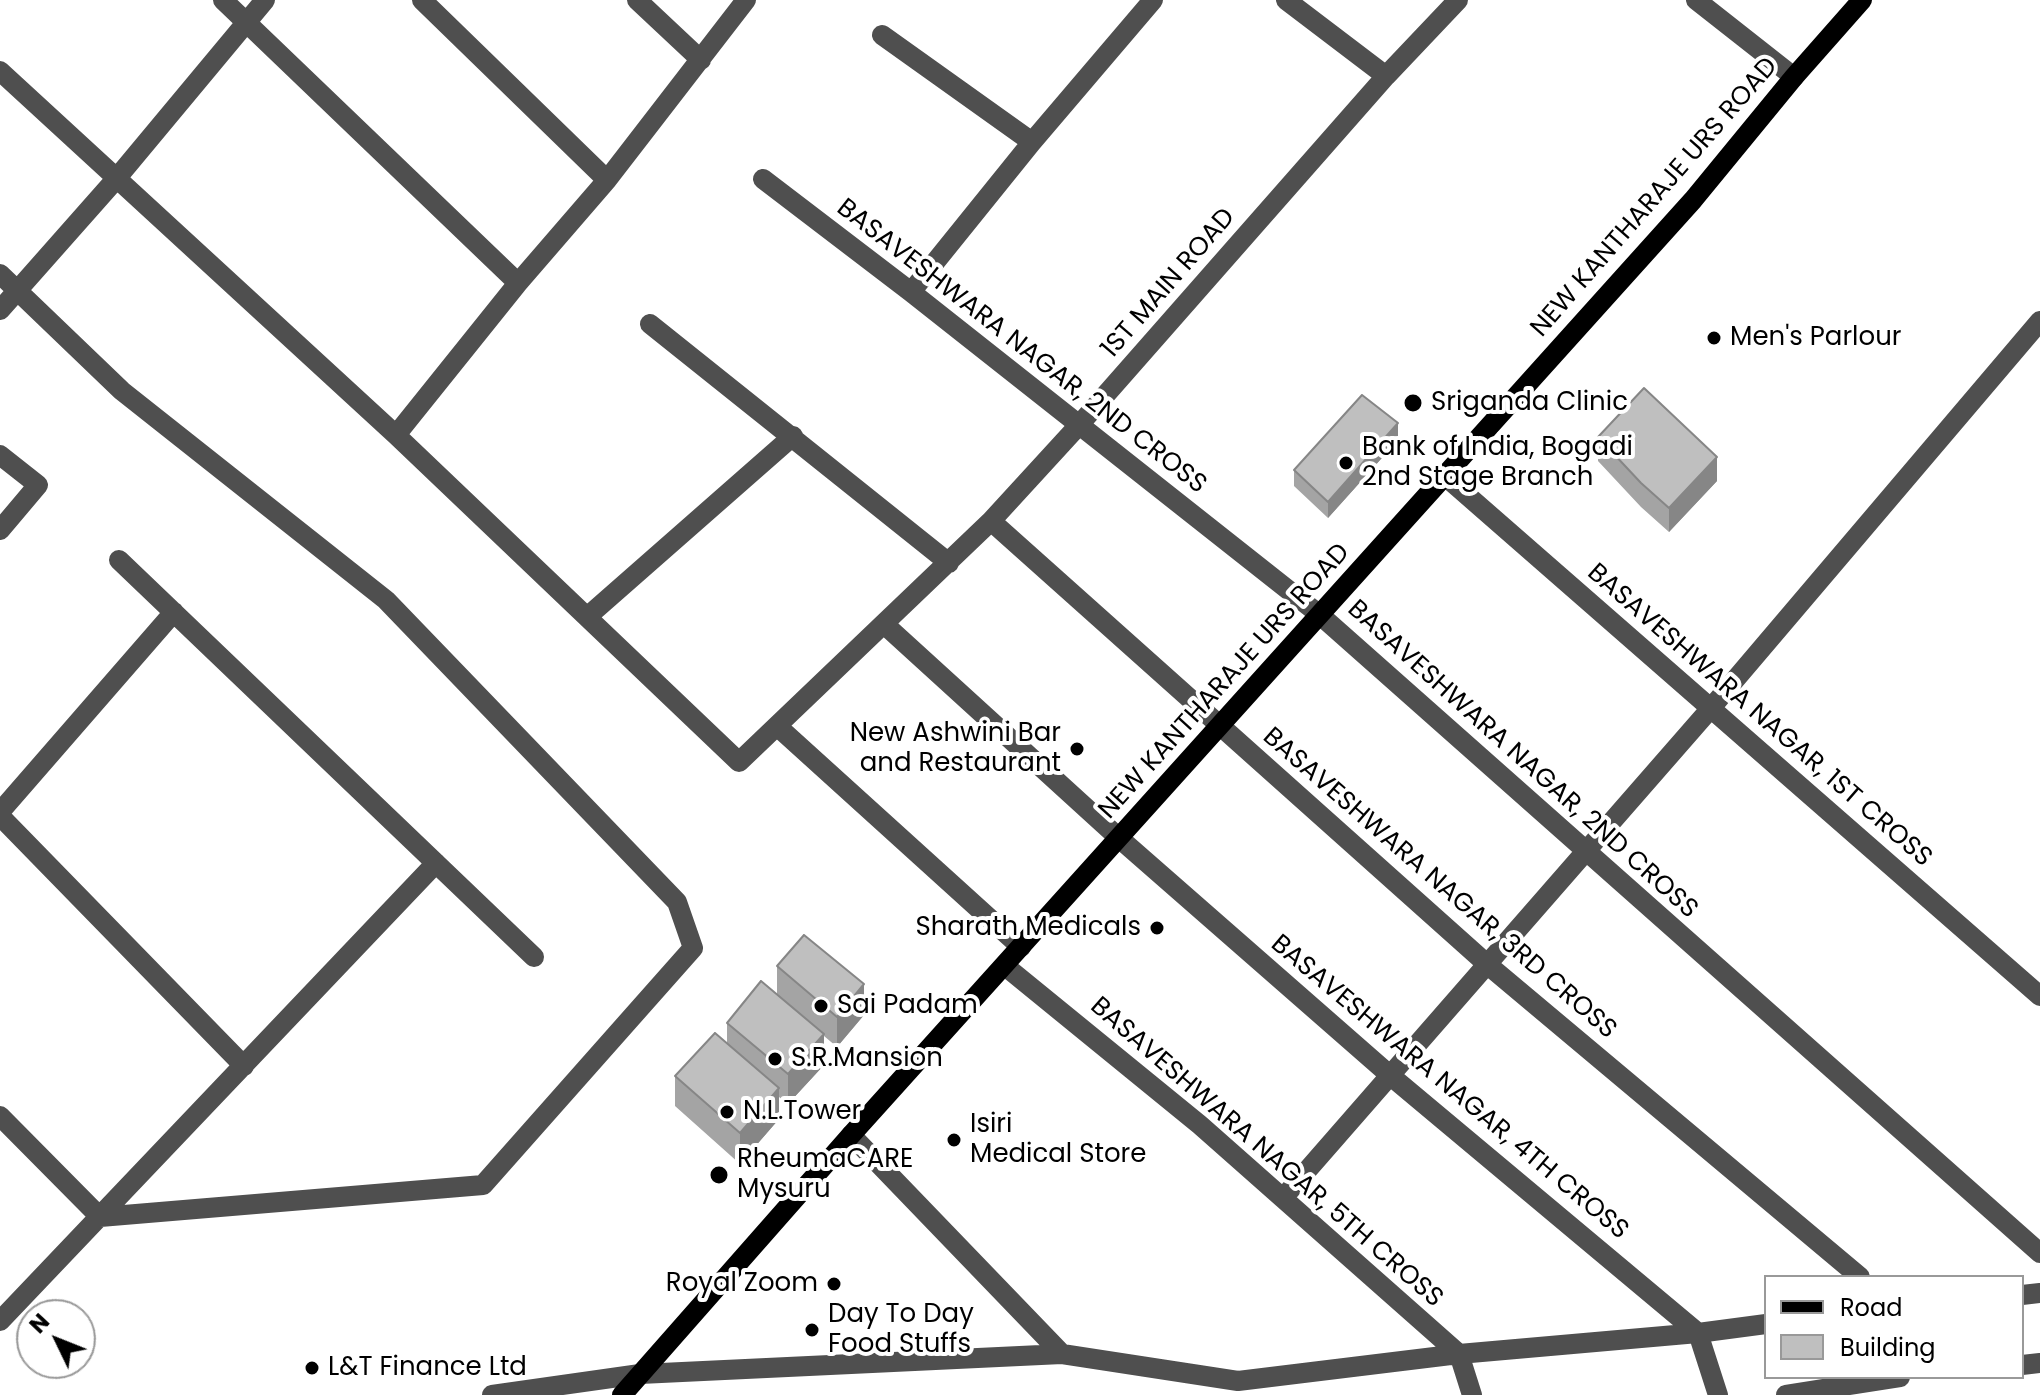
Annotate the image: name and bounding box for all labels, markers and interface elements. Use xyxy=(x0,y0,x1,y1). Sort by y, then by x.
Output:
street label: NEW KANTHARAJE URS ROAD xyxy=(1525,52,1785,344)
street label: BASAVESHWARA NAGAR, 2ND CROSS xyxy=(830,193,1212,501)
street label: 1ST MAIN ROAD xyxy=(1095,203,1243,365)
place label: Men's Parlour xyxy=(1730,322,1901,354)
marker: Men's Parlour xyxy=(1705,329,1723,347)
place label: Sriganda Clinic xyxy=(1431,387,1628,419)
marker: Sriganda Clinic xyxy=(1402,392,1424,414)
place label: Bank of India, Bogadi 2nd Stage Branch xyxy=(1362,432,1633,494)
marker: Bank of India, Bogadi 2nd Stage Branch xyxy=(1337,454,1355,472)
street label: NEW KANTHARAJE URS ROAD xyxy=(1093,538,1357,826)
street label: BASAVESHWARA NAGAR, 1ST CROSS xyxy=(1580,558,1938,874)
street label: BASAVESHWARA NAGAR, 2ND CROSS xyxy=(1340,594,1704,926)
place label: New Ashwini Bar and Restaurant xyxy=(850,718,1061,780)
street label: BASAVESHWARA NAGAR, 3RD CROSS xyxy=(1256,722,1622,1046)
marker: New Ashwini Bar and Restaurant xyxy=(1068,740,1086,758)
place label: Sharath Medicals xyxy=(915,912,1141,944)
marker: Sharath Medicals xyxy=(1148,919,1166,937)
street label: BASAVESHWARA NAGAR, 4TH CROSS xyxy=(1264,929,1634,1247)
place label: Sai Padam xyxy=(837,990,978,1022)
street label: BASAVESHWARA NAGAR, 5TH CROSS xyxy=(1083,991,1449,1315)
marker: Sai Padam xyxy=(812,997,830,1015)
place label: S.R.Mansion xyxy=(791,1043,943,1075)
marker: S.R.Mansion xyxy=(766,1050,784,1068)
place label: N.L.Tower xyxy=(743,1096,861,1128)
marker: N.L.Tower xyxy=(718,1103,736,1121)
place label: Isiri Medical Store xyxy=(970,1109,1146,1170)
marker: Isiri Medical Store xyxy=(945,1131,963,1149)
place label: RheumaCARE Mysuru xyxy=(737,1144,913,1206)
marker: RheumaCARE Mysuru xyxy=(708,1164,730,1186)
place label: Royal Zoom xyxy=(666,1268,818,1300)
marker: Royal Zoom xyxy=(825,1275,843,1293)
legend xyxy=(1764,1275,2024,1379)
text: Road xyxy=(1840,1291,1902,1324)
north arrow xyxy=(16,1299,96,1379)
place label: Day To Day Food Stuffs xyxy=(828,1299,974,1360)
text: N xyxy=(23,1307,57,1340)
marker: Day To Day Food Stuffs xyxy=(803,1321,821,1339)
text: Building xyxy=(1840,1331,1936,1364)
place label: L&T Finance Ltd xyxy=(328,1352,527,1384)
marker: L&T Finance Ltd xyxy=(303,1359,321,1377)

